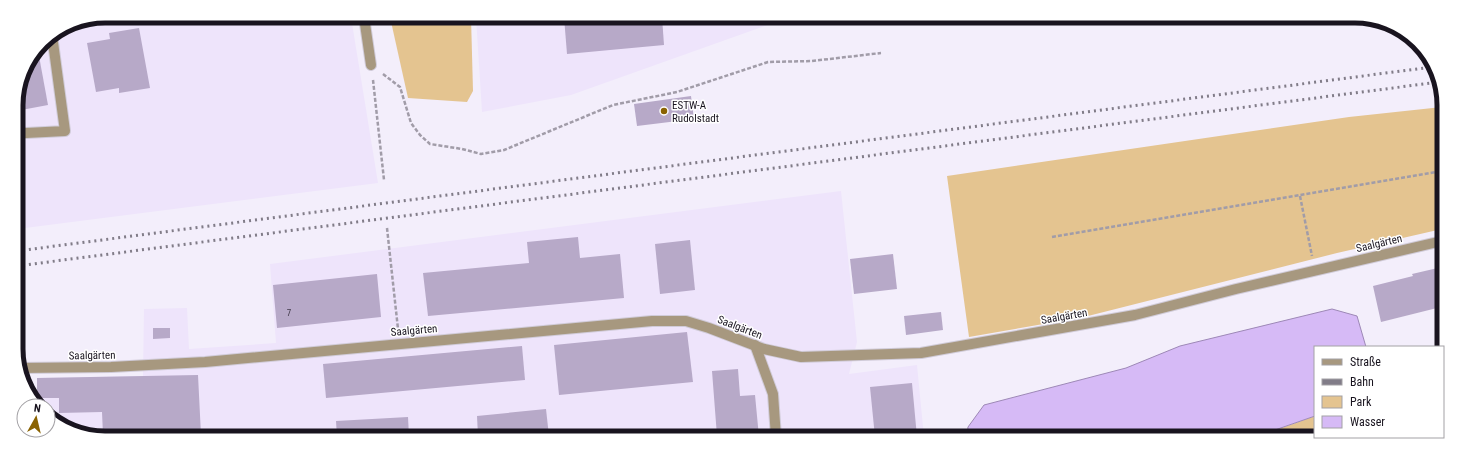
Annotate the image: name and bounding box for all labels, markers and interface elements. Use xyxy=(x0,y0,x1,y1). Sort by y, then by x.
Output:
place label: ESTW-A Rudolstadt xyxy=(672,99,719,125)
marker: ESTW-A Rudolstadt xyxy=(659,106,669,116)
street label: Saalgärten xyxy=(1355,232,1403,255)
street label: Saalgärten xyxy=(1040,306,1088,327)
house number: 7 xyxy=(287,308,292,318)
street label: Saalgärten xyxy=(716,313,764,342)
street label: Saalgärten xyxy=(390,322,438,339)
legend xyxy=(1314,346,1444,438)
street label: Saalgärten xyxy=(68,349,116,362)
text: Straße xyxy=(1350,355,1381,369)
text: Bahn xyxy=(1350,375,1374,389)
text: Park xyxy=(1350,395,1372,409)
north arrow xyxy=(16,398,56,438)
text: N xyxy=(33,402,42,416)
text: Wasser xyxy=(1350,415,1385,429)

